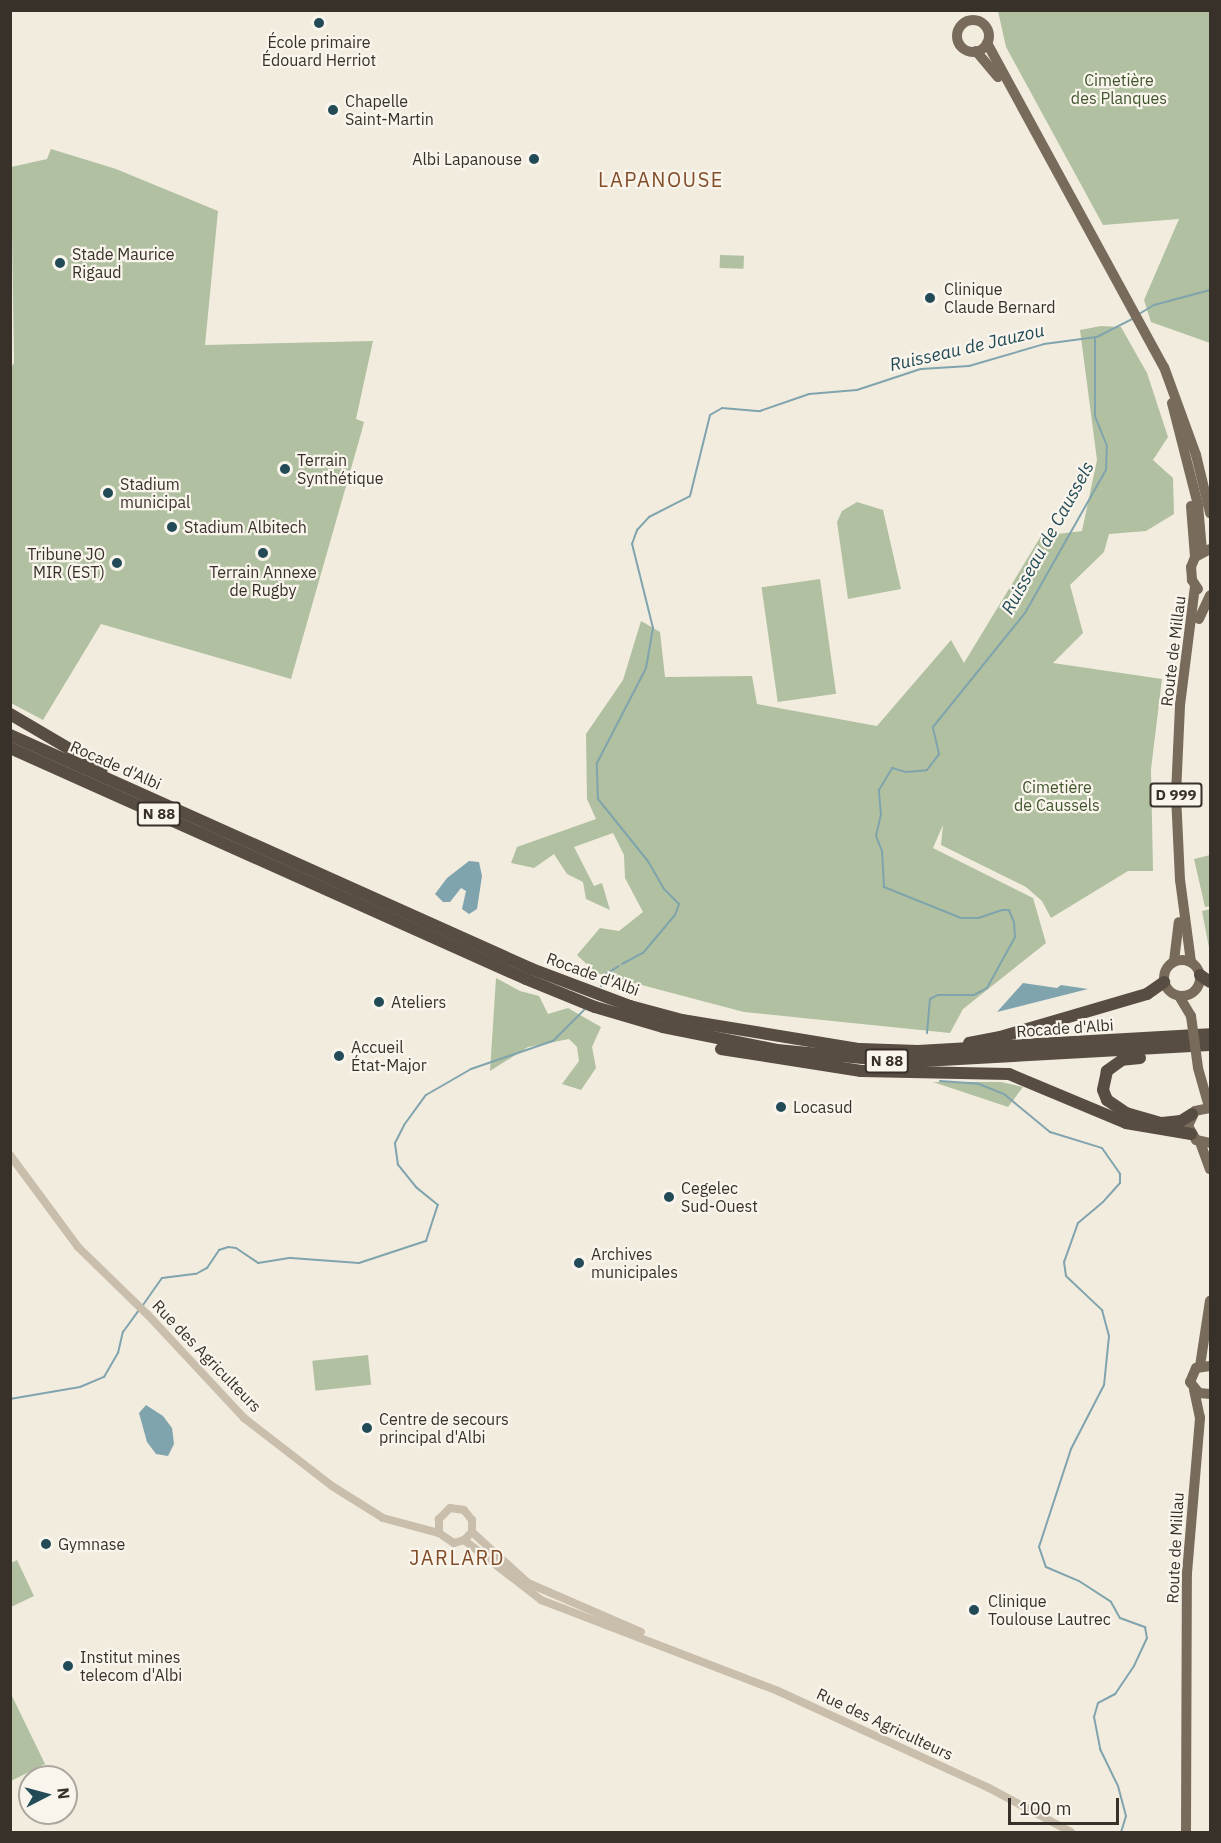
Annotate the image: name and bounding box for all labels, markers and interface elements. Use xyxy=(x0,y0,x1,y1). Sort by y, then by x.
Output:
marker: École primaire Édouard Herriot xyxy=(312,16,326,30)
place label: École primaire Édouard Herriot xyxy=(262,32,376,70)
park label: Cimetière des Planques xyxy=(1071,70,1167,108)
place label: Chapelle Saint-Martin xyxy=(345,91,434,129)
marker: Chapelle Saint-Martin xyxy=(326,103,340,117)
place label: Albi Lapanouse xyxy=(412,149,522,169)
marker: Albi Lapanouse xyxy=(527,152,541,166)
district label: LAPANOUSE xyxy=(598,167,724,191)
place label: Stade Maurice Rigaud xyxy=(72,244,175,282)
marker: Stade Maurice Rigaud xyxy=(53,256,67,270)
place label: Clinique Claude Bernard xyxy=(944,279,1056,317)
marker: Clinique Claude Bernard xyxy=(921,289,939,307)
water label: Ruisseau de Jauzou xyxy=(888,320,1046,376)
place label: Terrain Synthétique xyxy=(297,450,384,488)
water label: Ruisseau de Caussels xyxy=(997,458,1099,618)
marker: Terrain Synthétique xyxy=(278,462,292,476)
place label: Stadium municipal xyxy=(120,474,190,512)
marker: Stadium municipal xyxy=(101,486,115,500)
place label: Stadium Albitech xyxy=(184,517,307,537)
marker: Stadium Albitech xyxy=(165,520,179,534)
place label: Tribune JO MIR (EST) xyxy=(27,544,105,582)
marker: Terrain Annexe de Rugby xyxy=(256,546,270,560)
marker: Tribune JO MIR (EST) xyxy=(110,556,124,570)
place label: Terrain Annexe de Rugby xyxy=(209,562,317,600)
street label: Route de Millau xyxy=(1157,595,1189,707)
street label: Rocade d'Albi xyxy=(67,736,165,794)
park label: Cimetière de Caussels xyxy=(1014,777,1100,815)
road number: D 999 xyxy=(1149,783,1203,807)
road number: N 88 xyxy=(136,802,182,826)
street label: Rocade d'Albi xyxy=(544,948,642,1000)
place label: Ateliers xyxy=(391,992,446,1012)
marker: Ateliers xyxy=(372,995,386,1009)
street label: Rocade d'Albi xyxy=(1016,1015,1114,1041)
place label: Accueil État-Major xyxy=(351,1037,427,1075)
marker: Accueil État-Major xyxy=(332,1049,346,1063)
road number: N 88 xyxy=(864,1049,910,1073)
place label: Locasud xyxy=(793,1097,853,1117)
marker: Locasud xyxy=(774,1100,788,1114)
place label: Cegelec Sud-Ouest xyxy=(681,1178,758,1216)
marker: Cegelec Sud-Ouest xyxy=(662,1190,676,1204)
place label: Archives municipales xyxy=(591,1244,678,1282)
marker: Archives municipales xyxy=(572,1256,586,1270)
street label: Rue des Agriculteurs xyxy=(148,1296,266,1416)
place label: Centre de secours principal d'Albi xyxy=(379,1409,509,1447)
marker: Centre de secours principal d'Albi xyxy=(360,1421,374,1435)
street label: Route de Millau xyxy=(1163,1492,1187,1604)
place label: Gymnase xyxy=(58,1534,125,1554)
marker: Gymnase xyxy=(39,1537,53,1551)
district label: JARLARD xyxy=(409,1545,505,1569)
place label: Clinique Toulouse Lautrec xyxy=(988,1591,1111,1629)
marker: Clinique Toulouse Lautrec xyxy=(965,1601,983,1619)
place label: Institut mines telecom d'Albi xyxy=(80,1647,182,1685)
marker: Institut mines telecom d'Albi xyxy=(61,1659,75,1673)
street label: Rue des Agriculteurs xyxy=(814,1684,956,1764)
north arrow xyxy=(18,1765,78,1825)
scale bar xyxy=(1011,1786,1122,1824)
text: N xyxy=(53,1787,74,1800)
text: 100 m xyxy=(1019,1797,1071,1820)

